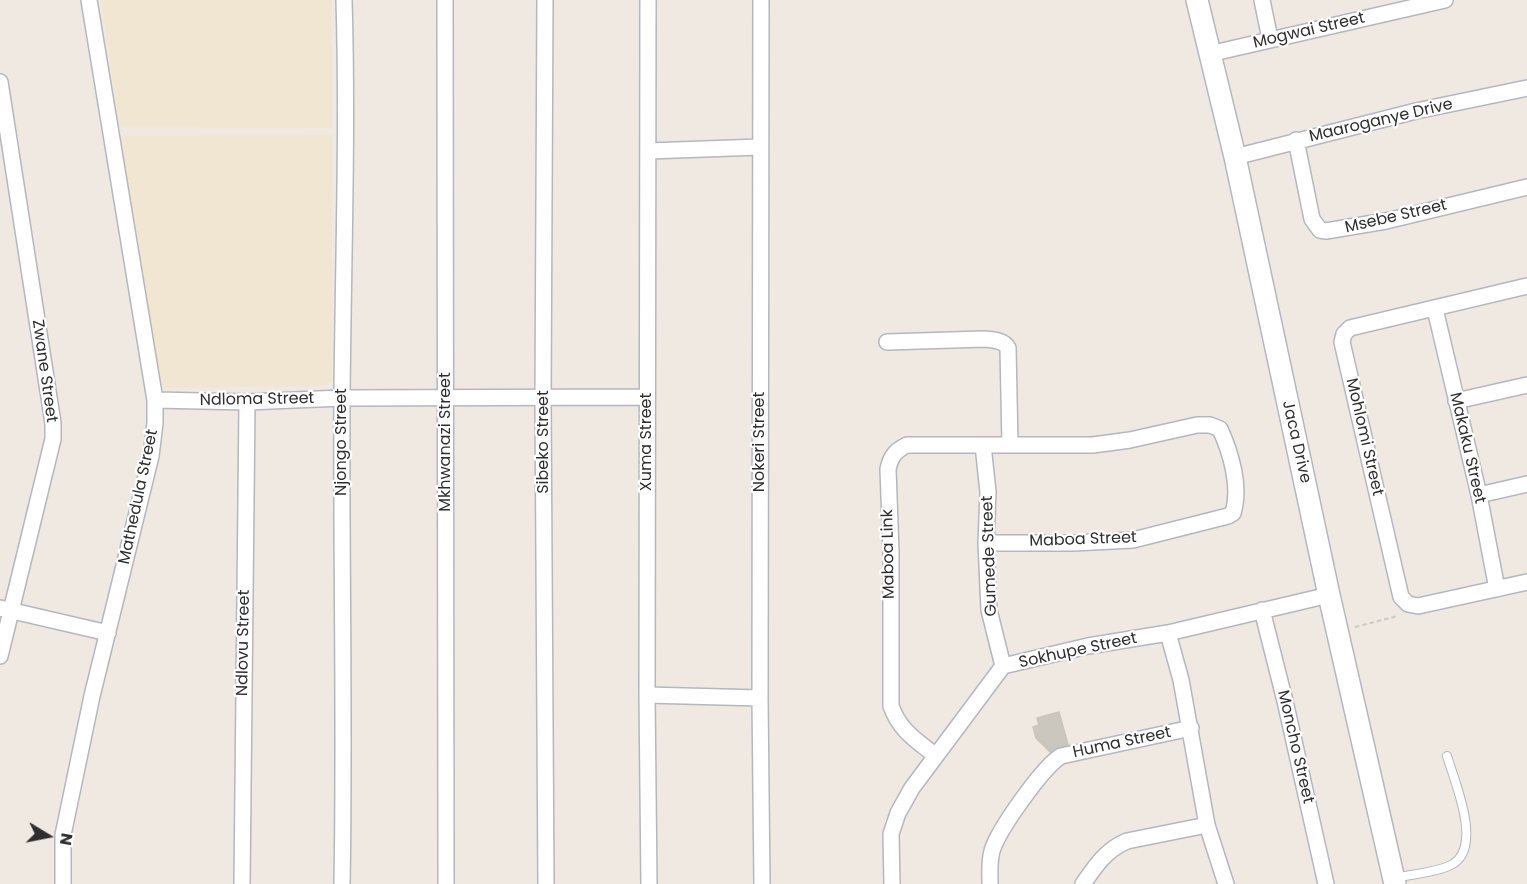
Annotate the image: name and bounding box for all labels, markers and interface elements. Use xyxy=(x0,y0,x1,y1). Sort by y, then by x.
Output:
street label: Mogwai Street xyxy=(1251,9,1367,53)
street label: Maaroganye Drive xyxy=(1307,95,1455,147)
street label: Msebe Street xyxy=(1343,196,1449,238)
street label: Zwane Street xyxy=(27,318,61,424)
street label: Mkhwanazi Street xyxy=(436,372,456,512)
street label: Mohlomi Street xyxy=(1341,376,1387,498)
street label: Njongo Street xyxy=(332,388,352,496)
street label: Ndloma Street xyxy=(200,389,314,411)
street label: Sibeko Street xyxy=(534,390,554,494)
street label: Makaku Street xyxy=(1445,391,1489,505)
street label: Nokeri Street xyxy=(750,392,770,492)
street label: Xuma Street xyxy=(637,393,657,491)
street label: Jaca Drive xyxy=(1277,399,1315,485)
street label: Mathedula Street xyxy=(115,428,163,566)
street label: Gumede Street xyxy=(978,495,1002,617)
street label: Maboa Link xyxy=(879,509,899,599)
street label: Maboa Street xyxy=(1029,529,1137,551)
street label: Ndlovu Street xyxy=(233,590,255,696)
street label: Sokhupe Street xyxy=(1017,629,1139,673)
street label: Moncho Street xyxy=(1273,689,1317,805)
street label: Huma Street xyxy=(1071,723,1173,763)
north arrow xyxy=(18,806,78,866)
text: N xyxy=(54,831,79,847)

